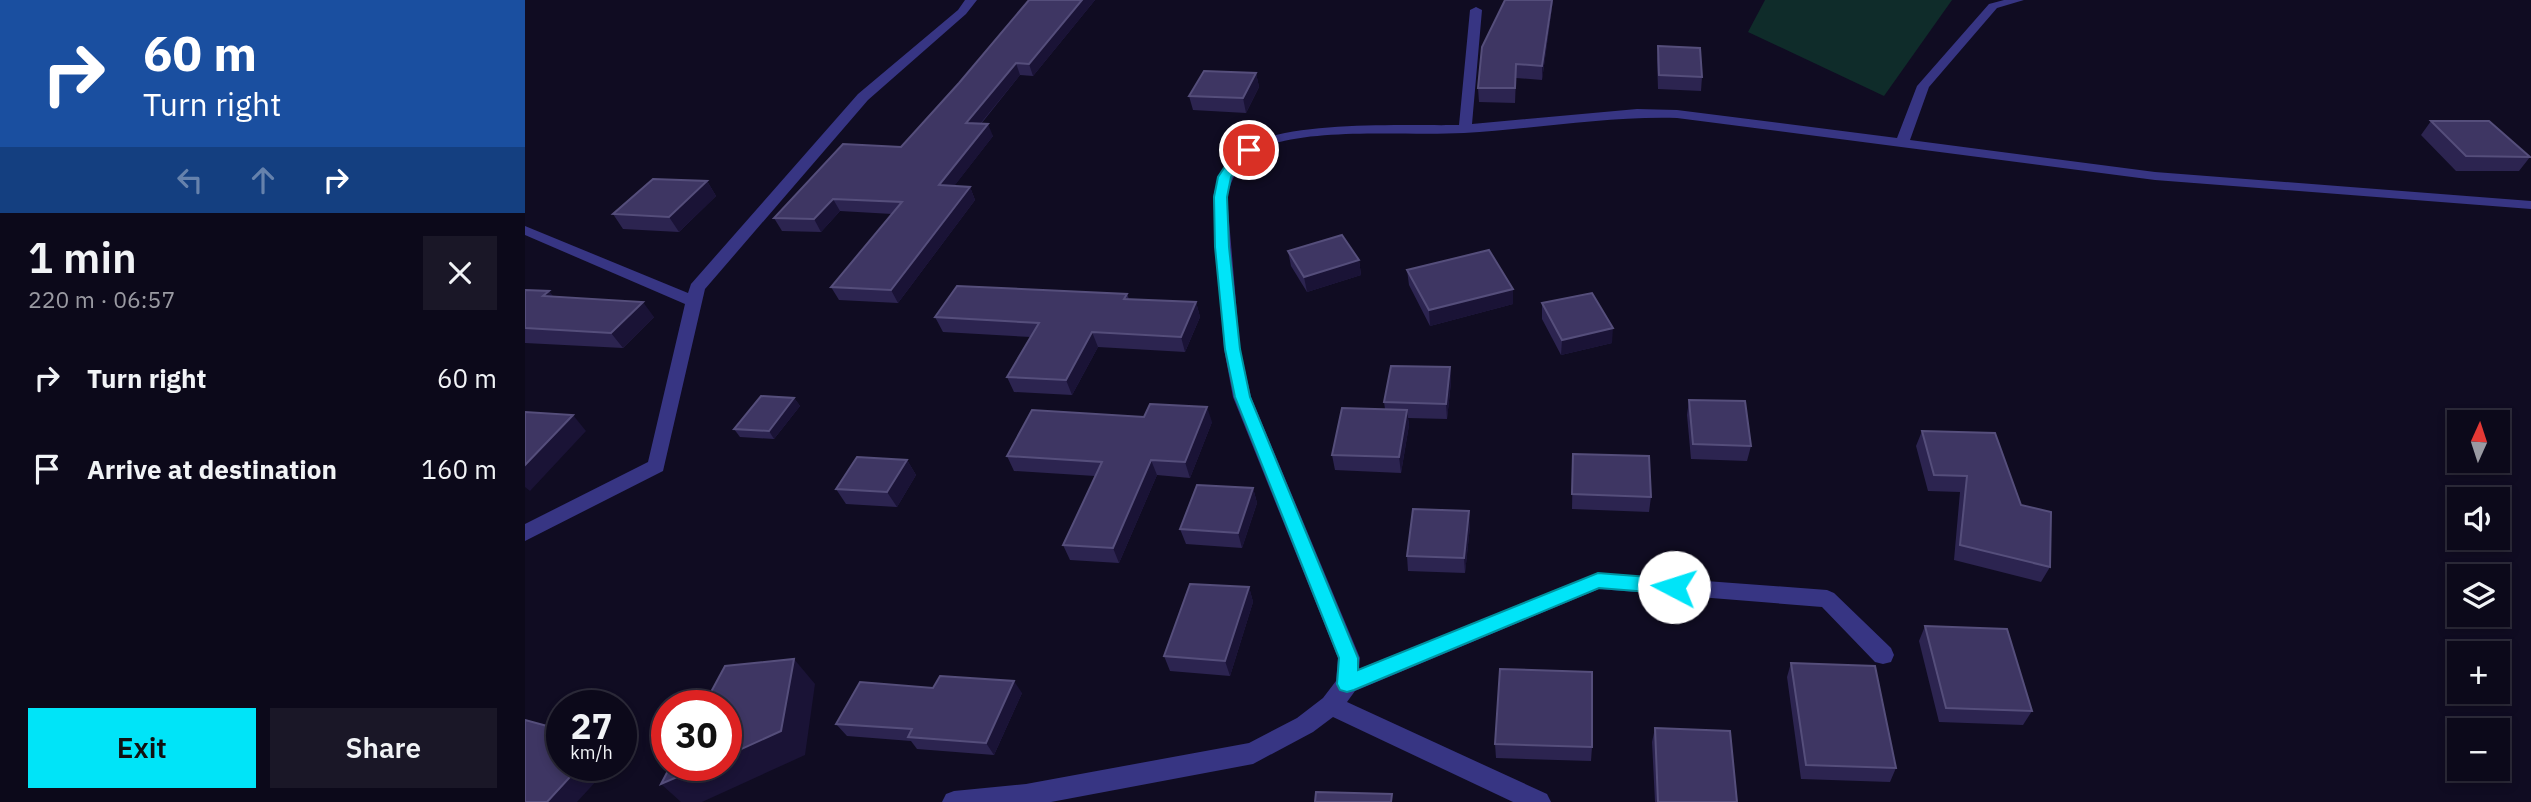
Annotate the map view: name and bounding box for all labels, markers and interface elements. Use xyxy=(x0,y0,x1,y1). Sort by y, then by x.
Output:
text: 60 m xyxy=(143,21,257,84)
icon: right xyxy=(28,28,119,119)
text: Turn right xyxy=(143,83,281,125)
pin xyxy=(1219,120,1279,180)
icon: arrive xyxy=(1230,131,1268,169)
icon: left xyxy=(171,161,209,199)
icon: ahead xyxy=(244,161,282,199)
icon: right xyxy=(317,161,355,199)
text: 1 min xyxy=(28,230,137,285)
button: close xyxy=(423,236,497,310)
text: 220 m · 06:57 xyxy=(28,284,175,314)
icon: right xyxy=(28,359,66,397)
text: Turn right xyxy=(87,361,206,395)
text: 60 m xyxy=(437,361,497,395)
north arrow xyxy=(2447,410,2509,472)
map controls xyxy=(2447,410,2510,781)
icon: arrive xyxy=(28,450,66,488)
text: Arrive at destination xyxy=(87,452,337,486)
text: 160 m xyxy=(421,452,497,486)
button: sound xyxy=(2447,487,2510,550)
position arrow xyxy=(1637,550,1711,624)
button: layers xyxy=(2447,564,2510,627)
button: + xyxy=(2447,641,2510,704)
speed limit sign: 30 xyxy=(651,690,742,781)
text: 27 xyxy=(570,703,613,749)
button: Exit xyxy=(28,708,256,788)
button: Share xyxy=(270,708,497,788)
button: − xyxy=(2447,718,2510,781)
text: km/h xyxy=(570,741,613,764)

